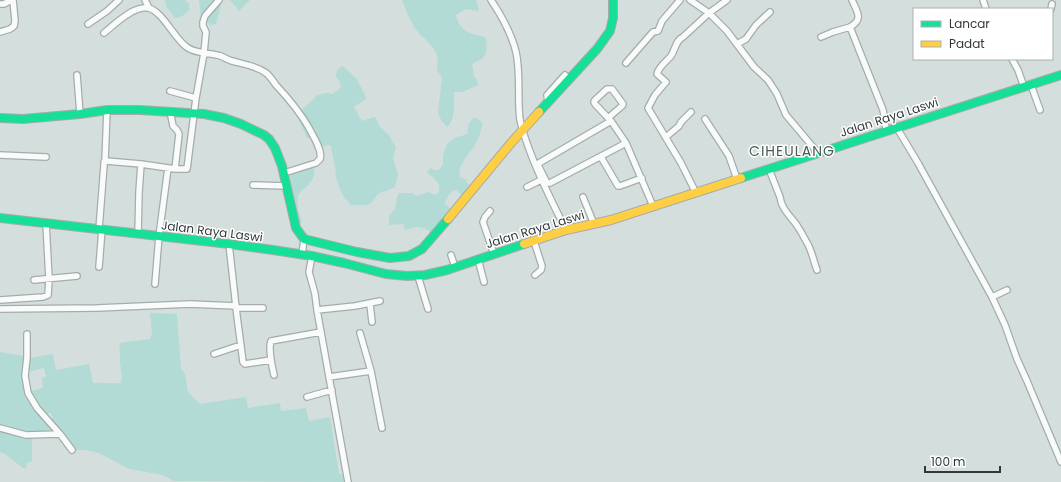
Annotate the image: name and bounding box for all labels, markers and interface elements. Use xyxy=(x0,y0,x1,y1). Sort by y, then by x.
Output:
legend xyxy=(913,8,1053,60)
text: Lancar xyxy=(949,15,990,32)
text: Padat xyxy=(949,35,985,52)
street label: Jalan Raya Laswi xyxy=(838,93,940,141)
district label: CIHEULANG xyxy=(749,141,835,161)
street label: Jalan Raya Laswi xyxy=(484,206,586,252)
street label: Jalan Raya Laswi xyxy=(160,216,264,246)
scale bar xyxy=(925,448,1000,474)
text: 100 m xyxy=(931,453,965,470)

